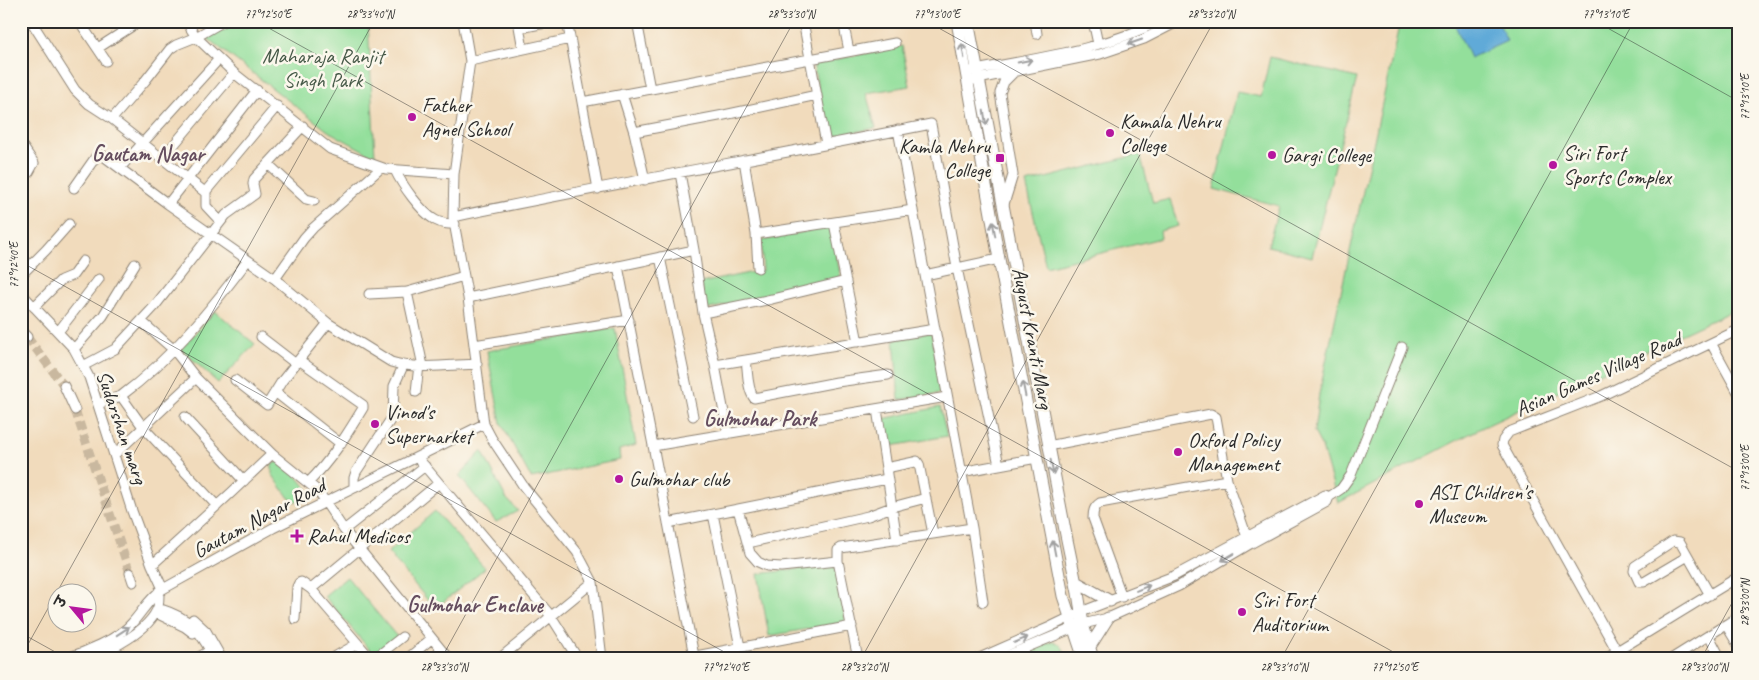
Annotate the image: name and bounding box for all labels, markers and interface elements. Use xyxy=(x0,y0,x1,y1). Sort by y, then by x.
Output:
text: 77°12'50"E xyxy=(245,6,293,22)
text: 28°33'40"N xyxy=(346,6,395,22)
text: 28°33'30"N xyxy=(767,6,816,22)
text: 77°13'00"E xyxy=(914,6,962,22)
text: 28°33'20"N xyxy=(1187,6,1236,22)
text: 77°13'10"E xyxy=(1583,6,1631,22)
one-way arrow xyxy=(1127,38,1143,47)
park label: Maharaja Ranjit Singh Park xyxy=(262,43,387,93)
one-way arrow xyxy=(957,44,967,60)
one-way arrow xyxy=(1016,55,1032,65)
text: 77°13'10"E xyxy=(1737,72,1753,120)
place label: Father Agnel School xyxy=(422,92,514,142)
place label: Kamala Nehru College xyxy=(1120,108,1222,158)
one-way arrow xyxy=(981,110,991,126)
marker: Father Agnel School xyxy=(406,111,418,123)
marker: Kamala Nehru College xyxy=(1104,127,1116,139)
place label: Kamla Nehru College xyxy=(899,133,991,183)
district label: Gautam Nagar xyxy=(92,140,207,168)
place label: Siri Fort Sports Complex xyxy=(1563,140,1673,190)
place label: Gargi College xyxy=(1282,142,1372,168)
marker: Gargi College xyxy=(1266,149,1278,161)
marker: Kamla Nehru College xyxy=(994,152,1006,164)
marker: Siri Fort Sports Complex xyxy=(1547,159,1559,171)
one-way arrow xyxy=(989,221,998,237)
text: 77°12'40"E xyxy=(6,240,22,288)
street label: August Kranti Marg xyxy=(1007,265,1060,412)
street label: Asian Games Village Road xyxy=(1511,324,1688,422)
street label: Sudarshan marg xyxy=(91,367,154,488)
one-way arrow xyxy=(1018,381,1028,397)
place label: Vinod's Supernarket xyxy=(385,399,475,449)
district label: Gulmohar Park xyxy=(704,405,818,433)
marker: Vinod's Supernarket xyxy=(369,418,381,430)
place label: Oxford Policy Management xyxy=(1188,427,1282,477)
text: 77°13'00"E xyxy=(1737,443,1753,491)
marker: Oxford Policy Management xyxy=(1172,446,1184,458)
one-way arrow xyxy=(1048,458,1058,474)
place label: Gulmohar club xyxy=(629,466,731,492)
street label: Gautam Nagar Road xyxy=(188,470,333,564)
marker: Gulmohar club xyxy=(613,473,625,485)
place label: ASI Children's Museum xyxy=(1429,479,1534,529)
marker: ASI Children's Museum xyxy=(1413,498,1425,510)
place label: Rahul Medicos xyxy=(307,523,411,549)
marker: Rahul Medicos xyxy=(291,530,303,542)
one-way arrow xyxy=(1049,541,1058,557)
one-way arrow xyxy=(1221,552,1235,562)
text: 28°33'00"N xyxy=(1737,578,1753,627)
north arrow xyxy=(48,582,98,632)
one-way arrow xyxy=(1135,583,1150,593)
place label: Siri Fort Auditorium xyxy=(1252,587,1330,637)
district label: Gulmohar Enclave xyxy=(407,591,545,619)
text: उ xyxy=(50,592,72,612)
marker: Siri Fort Auditorium xyxy=(1236,606,1248,618)
one-way arrow xyxy=(116,625,130,635)
one-way arrow xyxy=(1013,634,1028,644)
text: 28°33'30"N xyxy=(420,659,469,675)
text: 77°12'40"E xyxy=(703,659,751,675)
text: 28°33'20"N xyxy=(840,659,889,675)
text: 28°33'10"N xyxy=(1260,659,1309,675)
text: 77°12'50"E xyxy=(1372,659,1420,675)
text: 28°33'00"N xyxy=(1680,659,1729,675)

